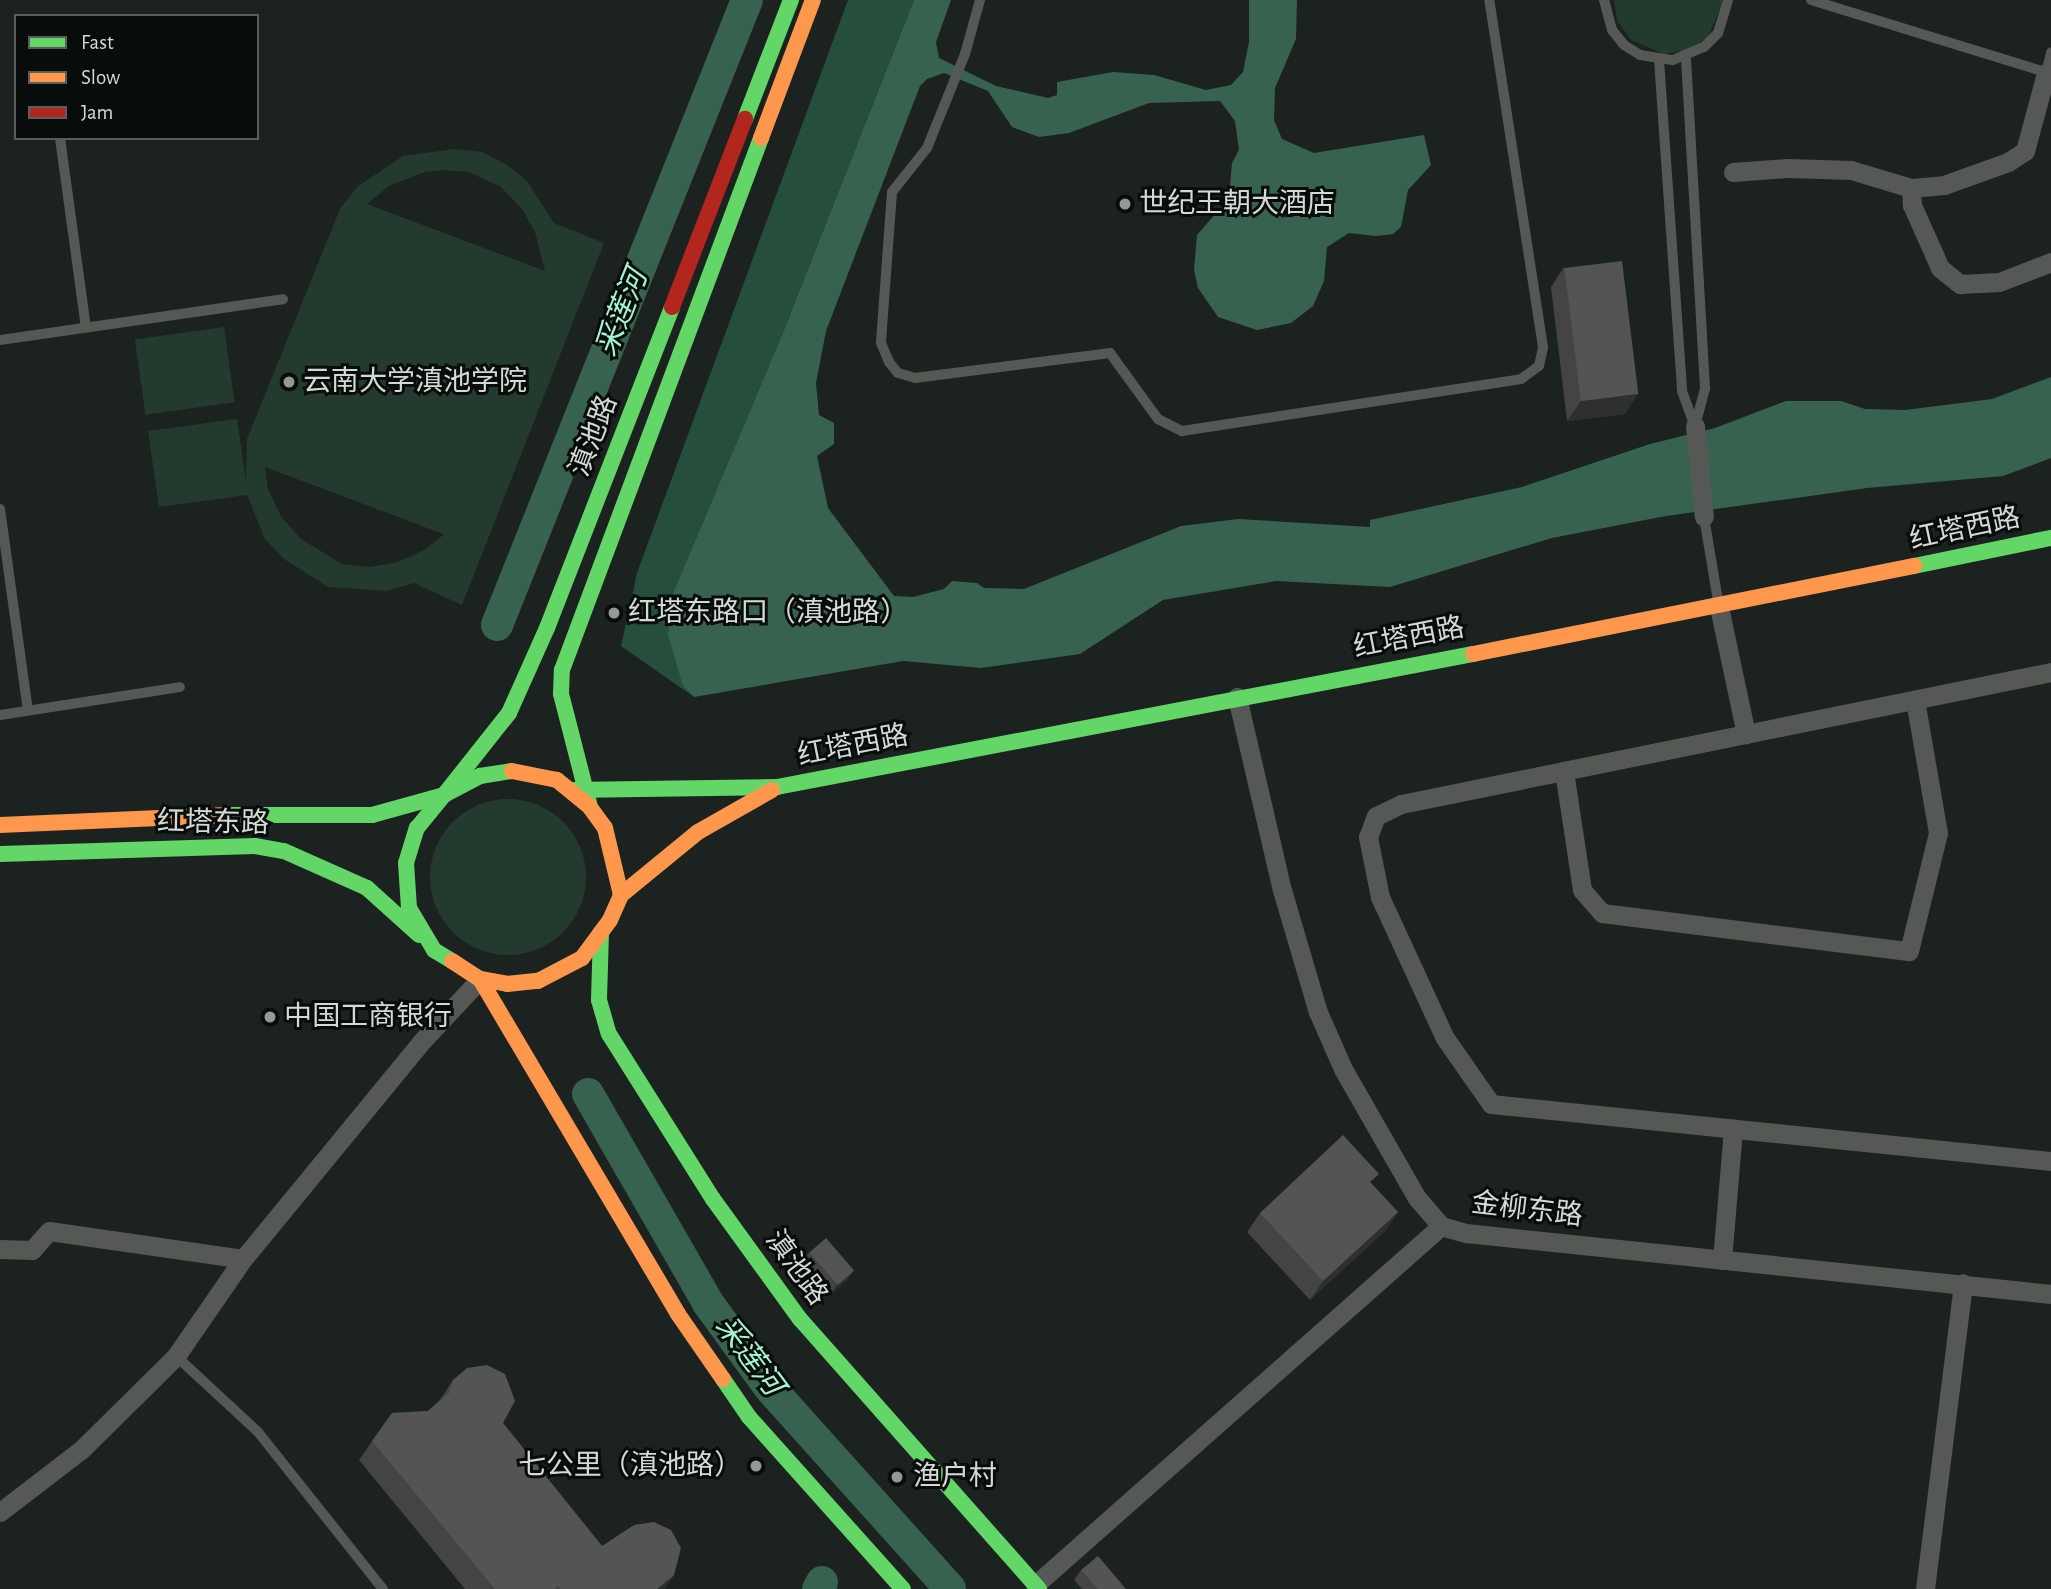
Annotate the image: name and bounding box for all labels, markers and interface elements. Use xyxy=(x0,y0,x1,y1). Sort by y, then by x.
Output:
legend xyxy=(14,14,259,140)
text: Fast xyxy=(81,32,114,53)
text: Slow xyxy=(81,67,120,88)
text: Jam xyxy=(81,102,113,123)
place label: 世纪王朝大酒店 xyxy=(1139,187,1335,221)
marker: 世纪王朝大酒店 xyxy=(1117,196,1133,212)
water label: 采莲河 xyxy=(588,265,656,361)
place label: 云南大学滇池学院 xyxy=(303,365,527,399)
marker: 云南大学滇池学院 xyxy=(281,374,297,390)
street label: 滇池路 xyxy=(563,391,625,481)
street label: 红塔西路 xyxy=(1907,501,2023,557)
place label: 红塔东路口（滇池路） xyxy=(628,596,908,630)
marker: 红塔东路口（滇池路） xyxy=(606,605,622,621)
street label: 红塔西路 xyxy=(1351,611,1467,665)
street label: 红塔西路 xyxy=(795,719,911,773)
street label: 红塔东路 xyxy=(157,805,269,841)
place label: 中国工商银行 xyxy=(284,1000,452,1034)
marker: 中国工商银行 xyxy=(262,1009,278,1025)
street label: 金柳东路 xyxy=(1469,1187,1585,1233)
street label: 滇池路 xyxy=(758,1224,834,1312)
water label: 采莲河 xyxy=(708,1309,790,1403)
place label: 七公里（滇池路） xyxy=(518,1449,742,1483)
marker: 七公里（滇池路） xyxy=(748,1458,764,1474)
place label: 渔户村 xyxy=(913,1460,997,1494)
marker: 渔户村 xyxy=(887,1467,907,1487)

